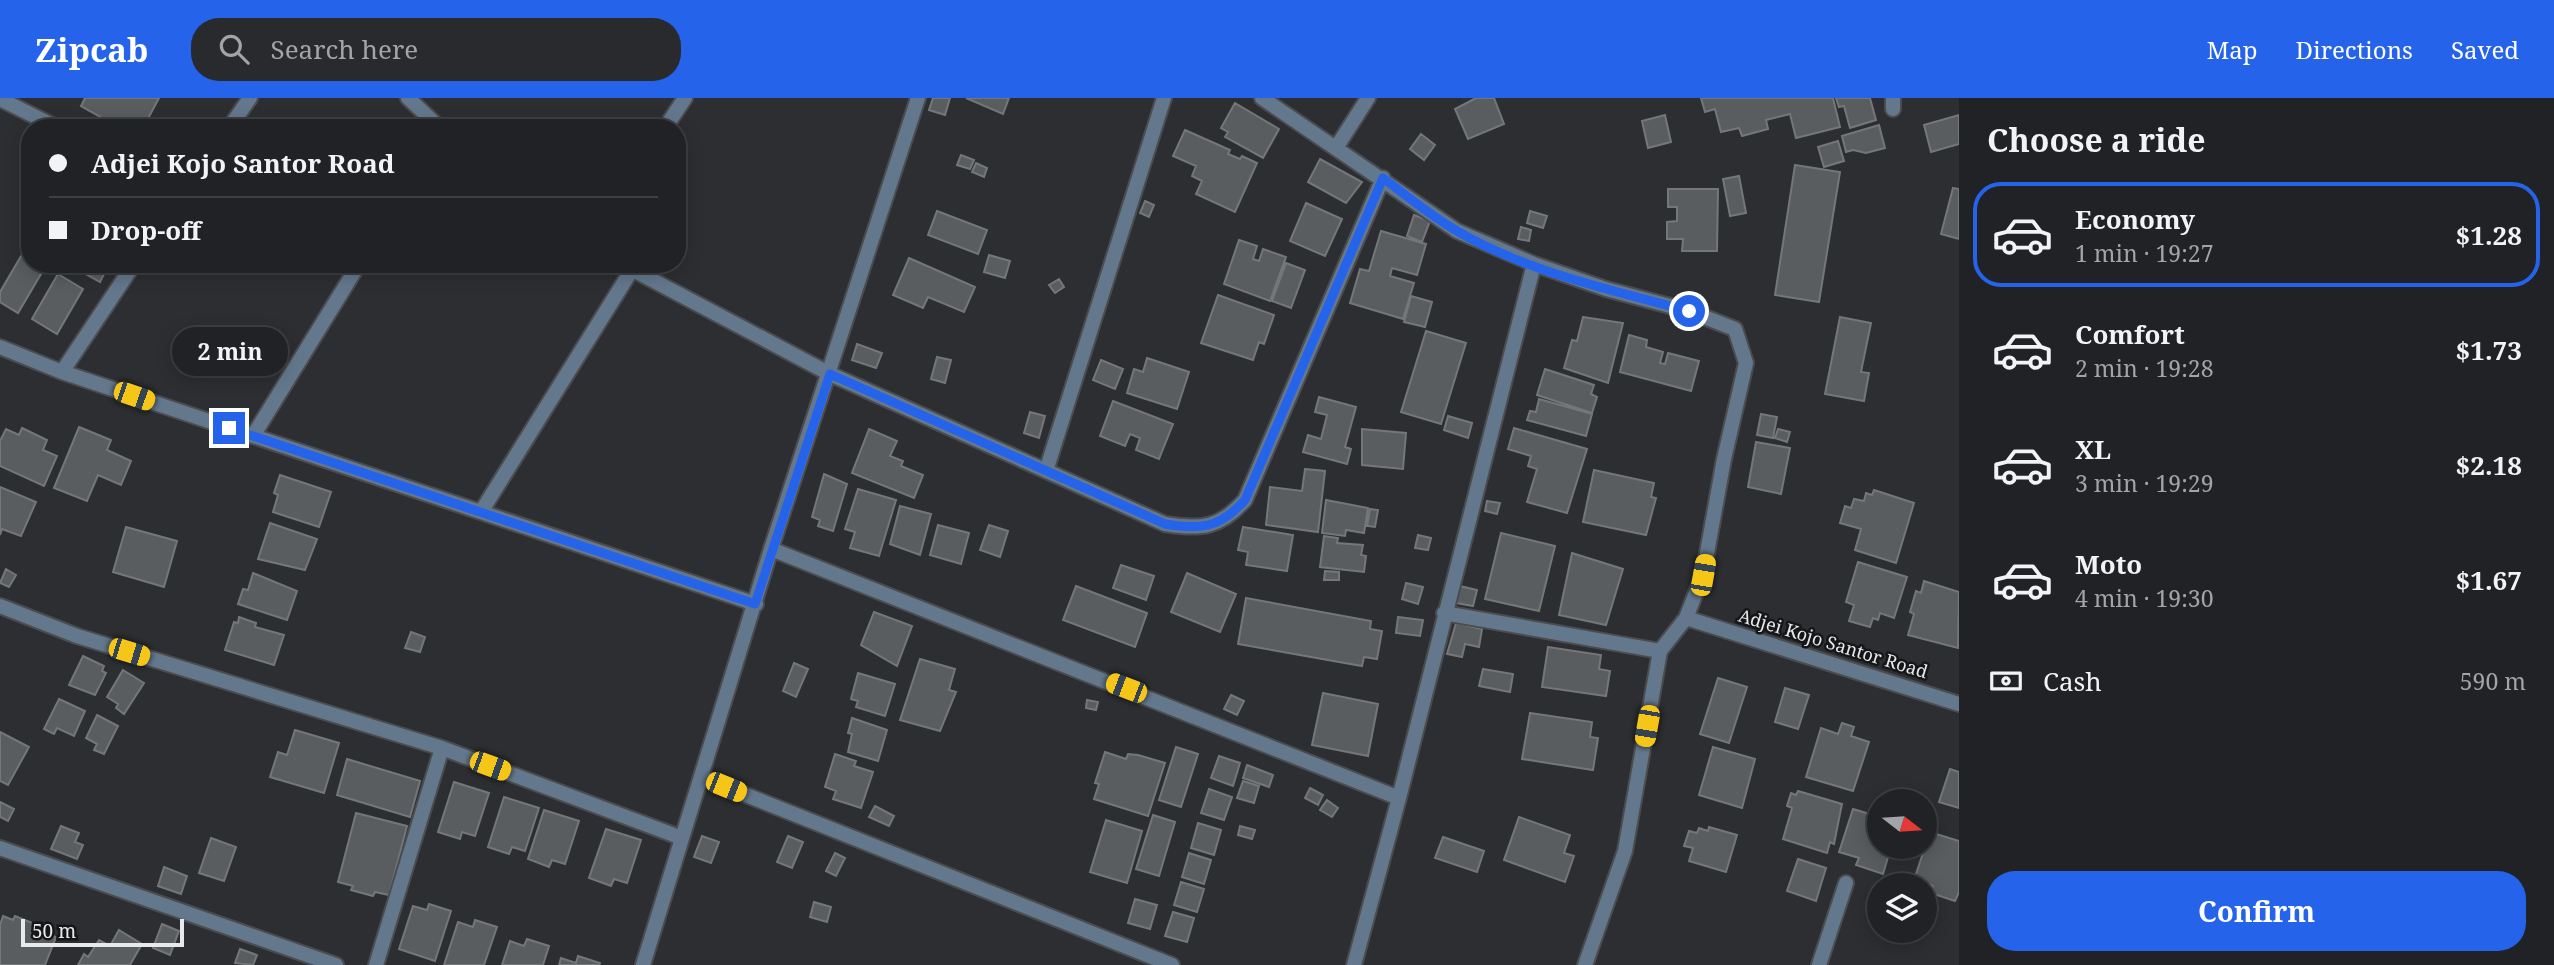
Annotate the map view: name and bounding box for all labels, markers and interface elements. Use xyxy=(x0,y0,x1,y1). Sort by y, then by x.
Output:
search box xyxy=(191,18,681,81)
text: Zipcab xyxy=(35,27,149,72)
icon: search xyxy=(215,30,253,68)
text: Search here xyxy=(271,31,418,67)
text: Map xyxy=(2207,33,2258,66)
text: Directions xyxy=(2296,33,2413,66)
text: Saved xyxy=(2451,33,2519,66)
text: Choose a ride xyxy=(1987,118,2206,161)
text: Adjei Kojo Santor Road xyxy=(91,145,395,181)
text: Economy xyxy=(2075,201,2195,237)
icon: car xyxy=(1991,203,2054,266)
text: Drop-off xyxy=(91,212,201,248)
text: $1.28 xyxy=(2456,217,2522,253)
text: 1 min · 19:27 xyxy=(2075,237,2213,269)
route start xyxy=(1673,295,1705,327)
text: Comfort xyxy=(2075,316,2185,352)
icon: car xyxy=(1991,318,2054,381)
callout: 2 min xyxy=(171,327,287,376)
text: $1.73 xyxy=(2456,332,2522,368)
text: 2 min xyxy=(197,335,263,367)
text: 2 min · 19:28 xyxy=(2075,352,2213,384)
car xyxy=(111,379,158,413)
route end xyxy=(213,412,245,444)
text: XL xyxy=(2075,431,2111,467)
icon: car xyxy=(1991,433,2054,496)
text: $2.18 xyxy=(2456,447,2522,483)
text: 3 min · 19:29 xyxy=(2075,467,2213,499)
text: Moto xyxy=(2075,546,2142,582)
icon: car xyxy=(1991,548,2054,611)
car xyxy=(1690,552,1717,598)
text: $1.67 xyxy=(2456,562,2522,598)
text: 4 min · 19:30 xyxy=(2075,582,2213,614)
street label: Adjei Kojo Santor Road xyxy=(1736,603,1931,683)
car xyxy=(106,636,153,668)
icon: cash xyxy=(1987,662,2025,700)
text: Cash xyxy=(2043,663,2102,699)
text: 590 m xyxy=(2460,665,2526,697)
car xyxy=(1103,671,1150,705)
car xyxy=(1634,703,1661,749)
car xyxy=(467,749,514,783)
car xyxy=(703,769,750,805)
north arrow xyxy=(1867,789,1937,859)
map controls xyxy=(1867,789,1937,943)
button: Confirm xyxy=(1987,871,2526,951)
button: layers xyxy=(1867,873,1937,943)
scale bar xyxy=(21,916,184,948)
text: 50 m xyxy=(32,918,76,944)

